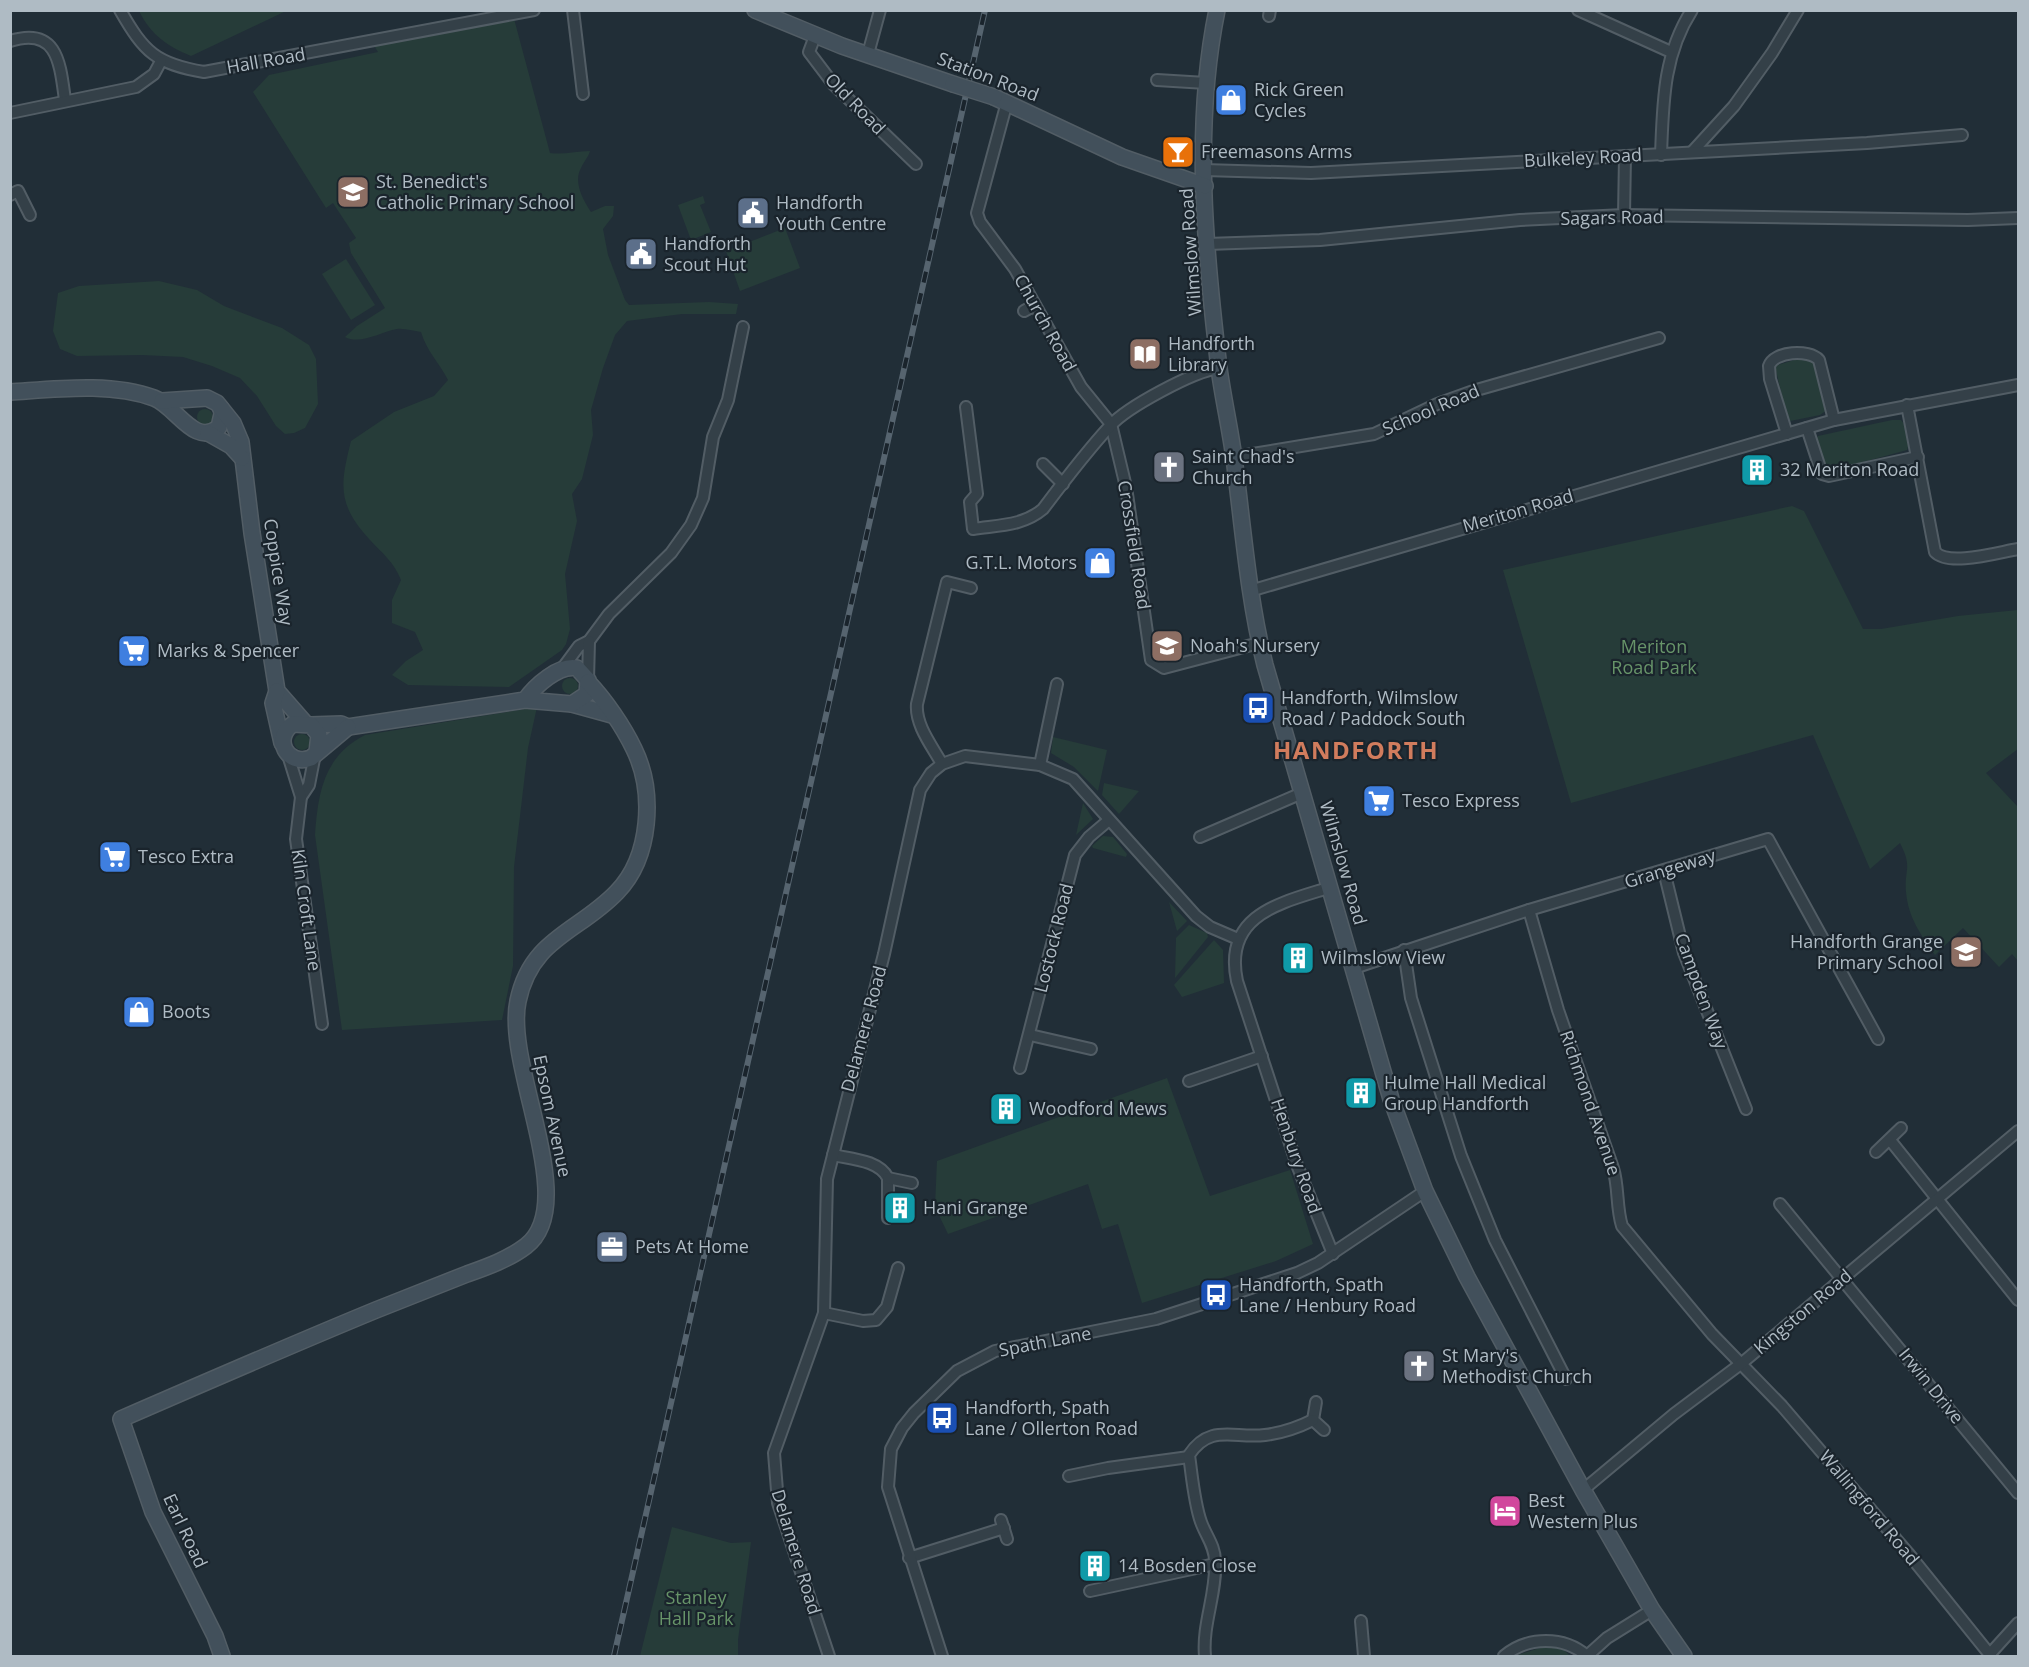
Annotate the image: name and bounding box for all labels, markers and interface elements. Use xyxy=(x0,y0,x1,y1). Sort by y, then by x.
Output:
street label: Hall Road xyxy=(224,41,307,79)
street label: Station Road xyxy=(934,46,1042,106)
street label: Old Road xyxy=(820,67,891,139)
place label: Rick Green Cycles xyxy=(1254,77,1344,122)
shop icon: Rick Green Cycles xyxy=(1213,82,1249,118)
bar icon: Freemasons Arms xyxy=(1160,134,1196,170)
place label: Freemasons Arms xyxy=(1201,139,1352,163)
street label: Bulkeley Road xyxy=(1523,142,1643,172)
place label: St. Benedict's Catholic Primary School xyxy=(376,169,574,214)
school or university icon: St. Benedict's Catholic Primary School xyxy=(335,174,371,210)
street label: Wilmslow Road xyxy=(1174,187,1206,317)
place label: Handforth Youth Centre xyxy=(776,190,886,235)
public building icon: Handforth Youth Centre xyxy=(735,195,771,231)
street label: Sagars Road xyxy=(1560,204,1664,230)
place label: Handforth Scout Hut xyxy=(664,231,751,276)
public building icon: Handforth Scout Hut xyxy=(623,236,659,272)
street label: Church Road xyxy=(1009,269,1083,376)
place label: Handforth Library xyxy=(1168,331,1255,376)
library icon: Handforth Library xyxy=(1127,336,1163,372)
street label: School Road xyxy=(1378,378,1483,440)
place label: Saint Chad's Church xyxy=(1192,444,1294,489)
church icon: Saint Chad's Church xyxy=(1151,449,1187,485)
building icon: 32 Meriton Road xyxy=(1739,452,1775,488)
place label: 32 Meriton Road xyxy=(1780,457,1919,481)
street label: Crossfield Road xyxy=(1113,478,1157,611)
street label: Meriton Road xyxy=(1460,483,1576,537)
street label: Coppice Way xyxy=(259,517,299,628)
shop icon: G.T.L. Motors xyxy=(1082,545,1118,581)
place label: G.T.L. Motors xyxy=(966,550,1077,574)
school or university icon: Noah's Nursery xyxy=(1149,628,1185,664)
supermarket icon: Marks & Spencer xyxy=(116,633,152,669)
place label: Noah's Nursery xyxy=(1190,633,1321,657)
park label: Meriton Road Park xyxy=(1611,634,1697,679)
place label: Marks & Spencer xyxy=(157,638,300,662)
place label: Handforth, Wilmslow Road / Paddock South xyxy=(1281,685,1466,730)
bus stop icon: Handforth, Wilmslow Road / Paddock South xyxy=(1240,690,1276,726)
district label: HANDFORTH xyxy=(1273,733,1439,766)
supermarket icon: Tesco Express xyxy=(1361,783,1397,819)
place label: Tesco Express xyxy=(1402,788,1520,812)
street label: Wilmslow Road xyxy=(1315,798,1373,928)
supermarket icon: Tesco Extra xyxy=(97,839,133,875)
street label: Grangeway xyxy=(1621,842,1719,893)
place label: Tesco Extra xyxy=(138,844,234,868)
street label: Kiln Croft Lane xyxy=(287,847,327,972)
street label: Lostock Road xyxy=(1028,881,1078,995)
street label: Campden Way xyxy=(1670,929,1734,1053)
place label: Handforth Grange Primary School xyxy=(1790,929,1943,974)
school or university icon: Handforth Grange Primary School xyxy=(1948,934,1984,970)
building icon: Wilmslow View xyxy=(1280,940,1316,976)
place label: Wilmslow View xyxy=(1321,945,1445,969)
street label: Delamere Road xyxy=(835,963,891,1094)
shop icon: Boots xyxy=(121,994,157,1030)
place label: Boots xyxy=(162,999,210,1023)
street label: Richmond Avenue xyxy=(1555,1027,1627,1179)
street label: Epsom Avenue xyxy=(528,1052,578,1179)
place label: Hulme Hall Medical Group Handforth xyxy=(1384,1070,1546,1115)
building icon: Hulme Hall Medical Group Handforth xyxy=(1343,1075,1379,1111)
building icon: Woodford Mews xyxy=(988,1091,1024,1127)
street label: Henbury Road xyxy=(1266,1095,1328,1217)
place label: Woodford Mews xyxy=(1029,1096,1167,1120)
building icon: Hani Grange xyxy=(882,1190,918,1226)
place label: Hani Grange xyxy=(923,1195,1028,1219)
office icon: Pets At Home xyxy=(594,1229,630,1265)
place label: Pets At Home xyxy=(635,1234,749,1258)
street label: Kingston Road xyxy=(1748,1263,1856,1359)
place label: Handforth, Spath Lane / Henbury Road xyxy=(1239,1272,1416,1317)
bus stop icon: Handforth, Spath Lane / Henbury Road xyxy=(1198,1277,1234,1313)
street label: Spath Lane xyxy=(997,1320,1093,1362)
place label: St Mary's Methodist Church xyxy=(1442,1343,1592,1388)
street label: Irwin Drive xyxy=(1894,1343,1970,1428)
church icon: St Mary's Methodist Church xyxy=(1401,1348,1437,1384)
place label: Handforth, Spath Lane / Ollerton Road xyxy=(965,1395,1138,1440)
bus stop icon: Handforth, Spath Lane / Ollerton Road xyxy=(924,1400,960,1436)
street label: Wallingford Road xyxy=(1814,1445,1925,1570)
street label: Delamere Road xyxy=(767,1486,827,1617)
place label: Best Western Plus xyxy=(1528,1488,1638,1533)
street label: Earl Road xyxy=(158,1489,214,1572)
hotel icon: Best Western Plus xyxy=(1487,1493,1523,1529)
building icon: 14 Bosden Close xyxy=(1077,1548,1113,1584)
place label: 14 Bosden Close xyxy=(1118,1553,1257,1577)
park label: Stanley Hall Park xyxy=(659,1585,734,1630)

